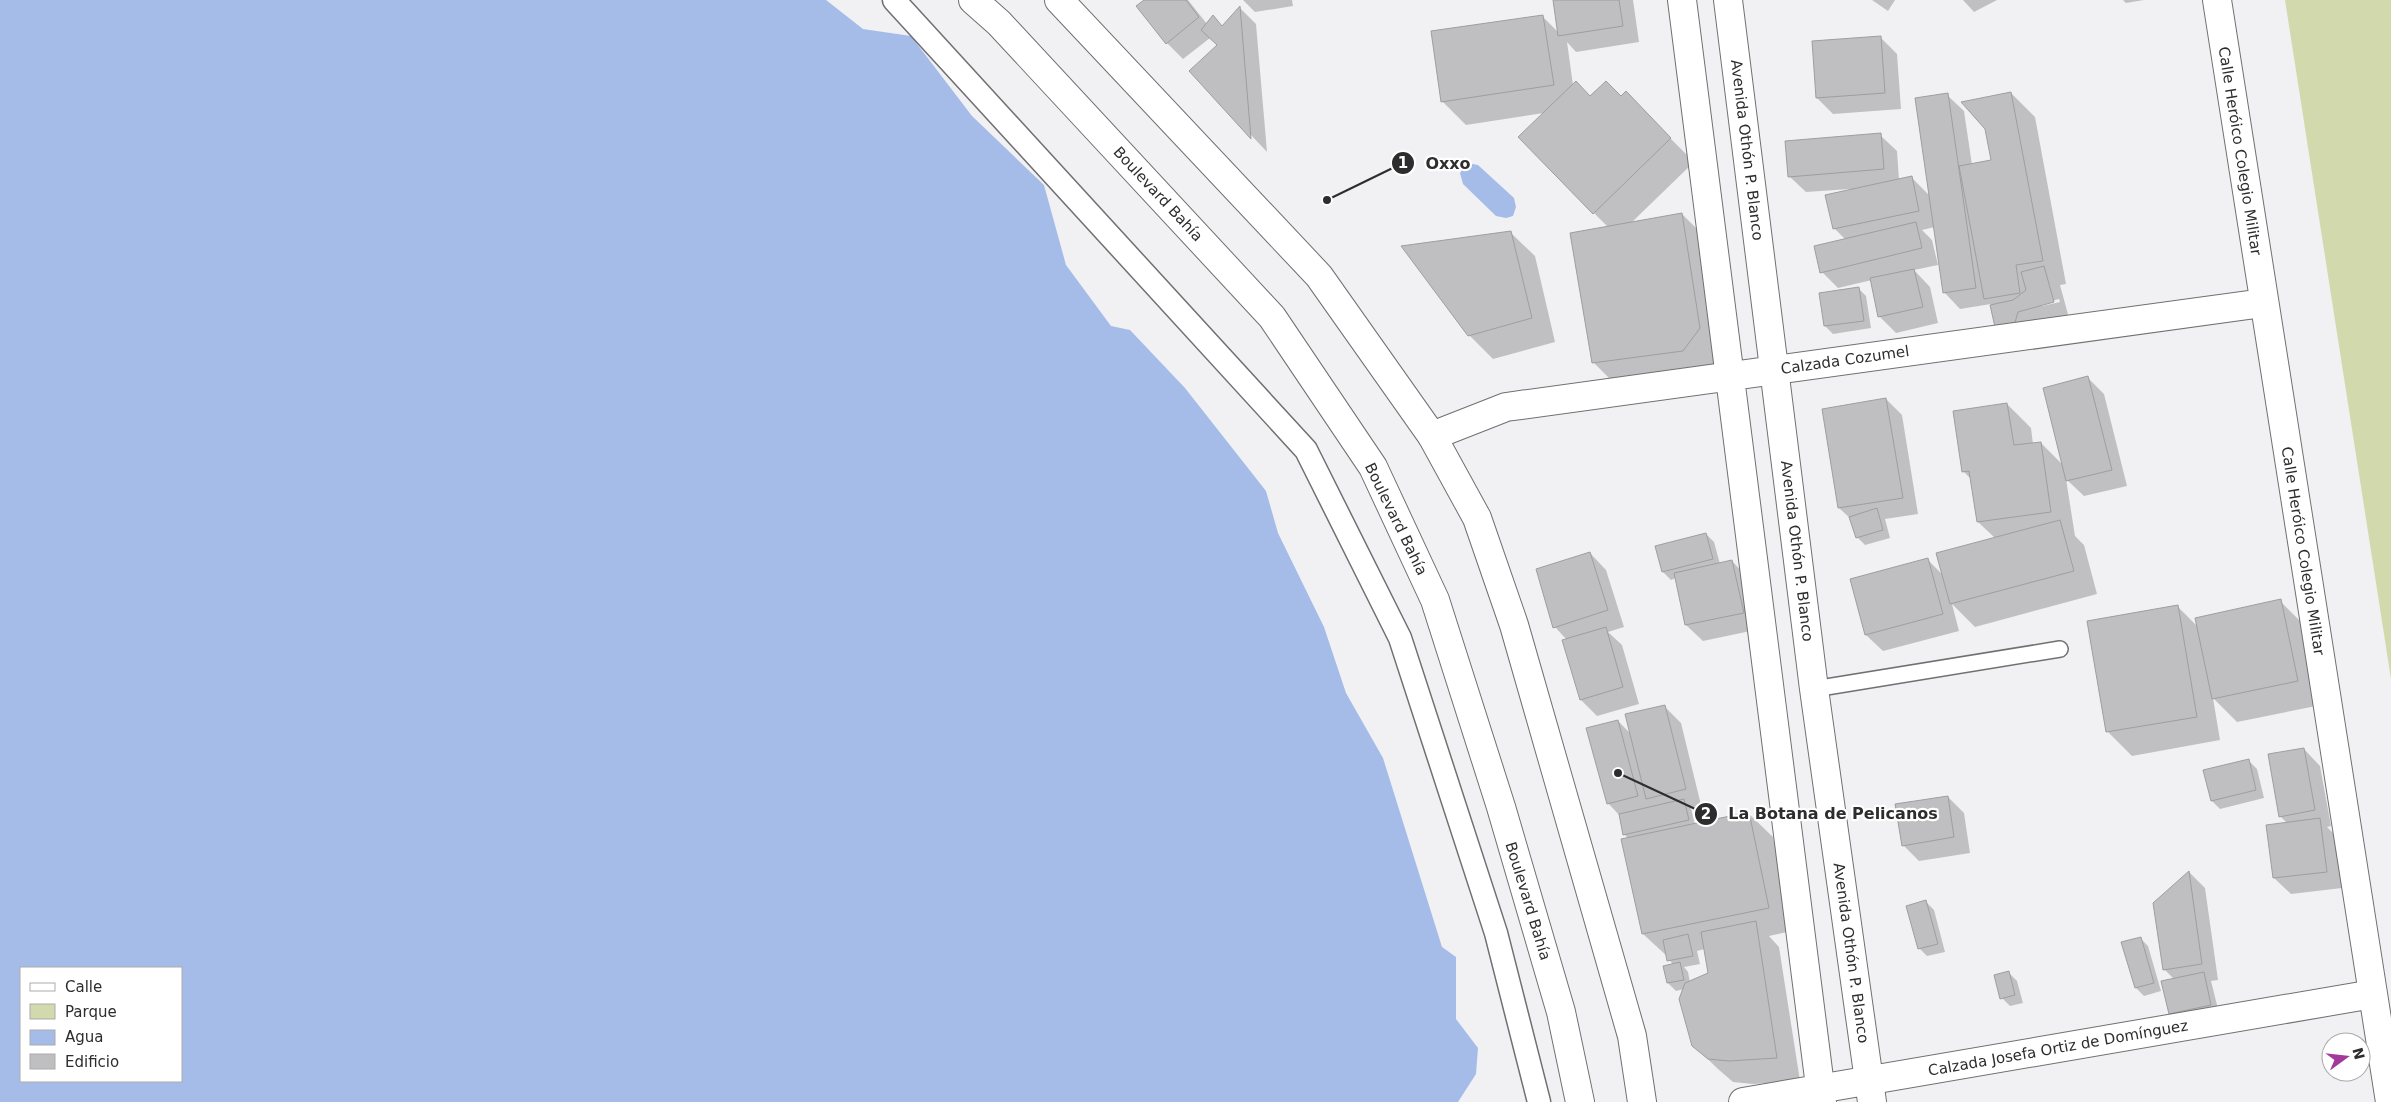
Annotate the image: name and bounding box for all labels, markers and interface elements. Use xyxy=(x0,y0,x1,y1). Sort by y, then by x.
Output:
street label: Calle Heróico Colegio Militar xyxy=(2215,45,2266,258)
street label: Avenida Othón P. Blanco xyxy=(1727,59,1767,241)
street label: Boulevard Bahía xyxy=(1109,143,1207,245)
callout: Oxxo xyxy=(1390,148,1481,179)
text: 1 xyxy=(1398,154,1408,172)
text: Oxxo xyxy=(1425,154,1471,173)
street label: Calzada Cozumel xyxy=(1780,342,1910,378)
street label: Calle Heróico Colegio Militar xyxy=(2278,445,2329,658)
street label: Boulevard Bahía xyxy=(1361,460,1431,578)
street label: Avenida Othón P. Blanco xyxy=(1777,460,1817,642)
callout: La Botana de Pelicanos xyxy=(1693,798,1948,829)
text: La Botana de Pelicanos xyxy=(1728,804,1938,823)
text: 2 xyxy=(1701,805,1711,823)
street label: Boulevard Bahía xyxy=(1501,840,1555,962)
street label: Avenida Othón P. Blanco xyxy=(1829,862,1873,1044)
legend xyxy=(20,967,182,1082)
text: Calle xyxy=(65,978,102,996)
text: Parque xyxy=(65,1003,117,1021)
street label: Calzada Josefa Ortiz de Domínguez xyxy=(1927,1016,2189,1080)
text: Agua xyxy=(65,1028,103,1046)
north arrow xyxy=(2321,1032,2371,1082)
text: N xyxy=(2349,1046,2368,1061)
text: Edificio xyxy=(65,1053,119,1071)

